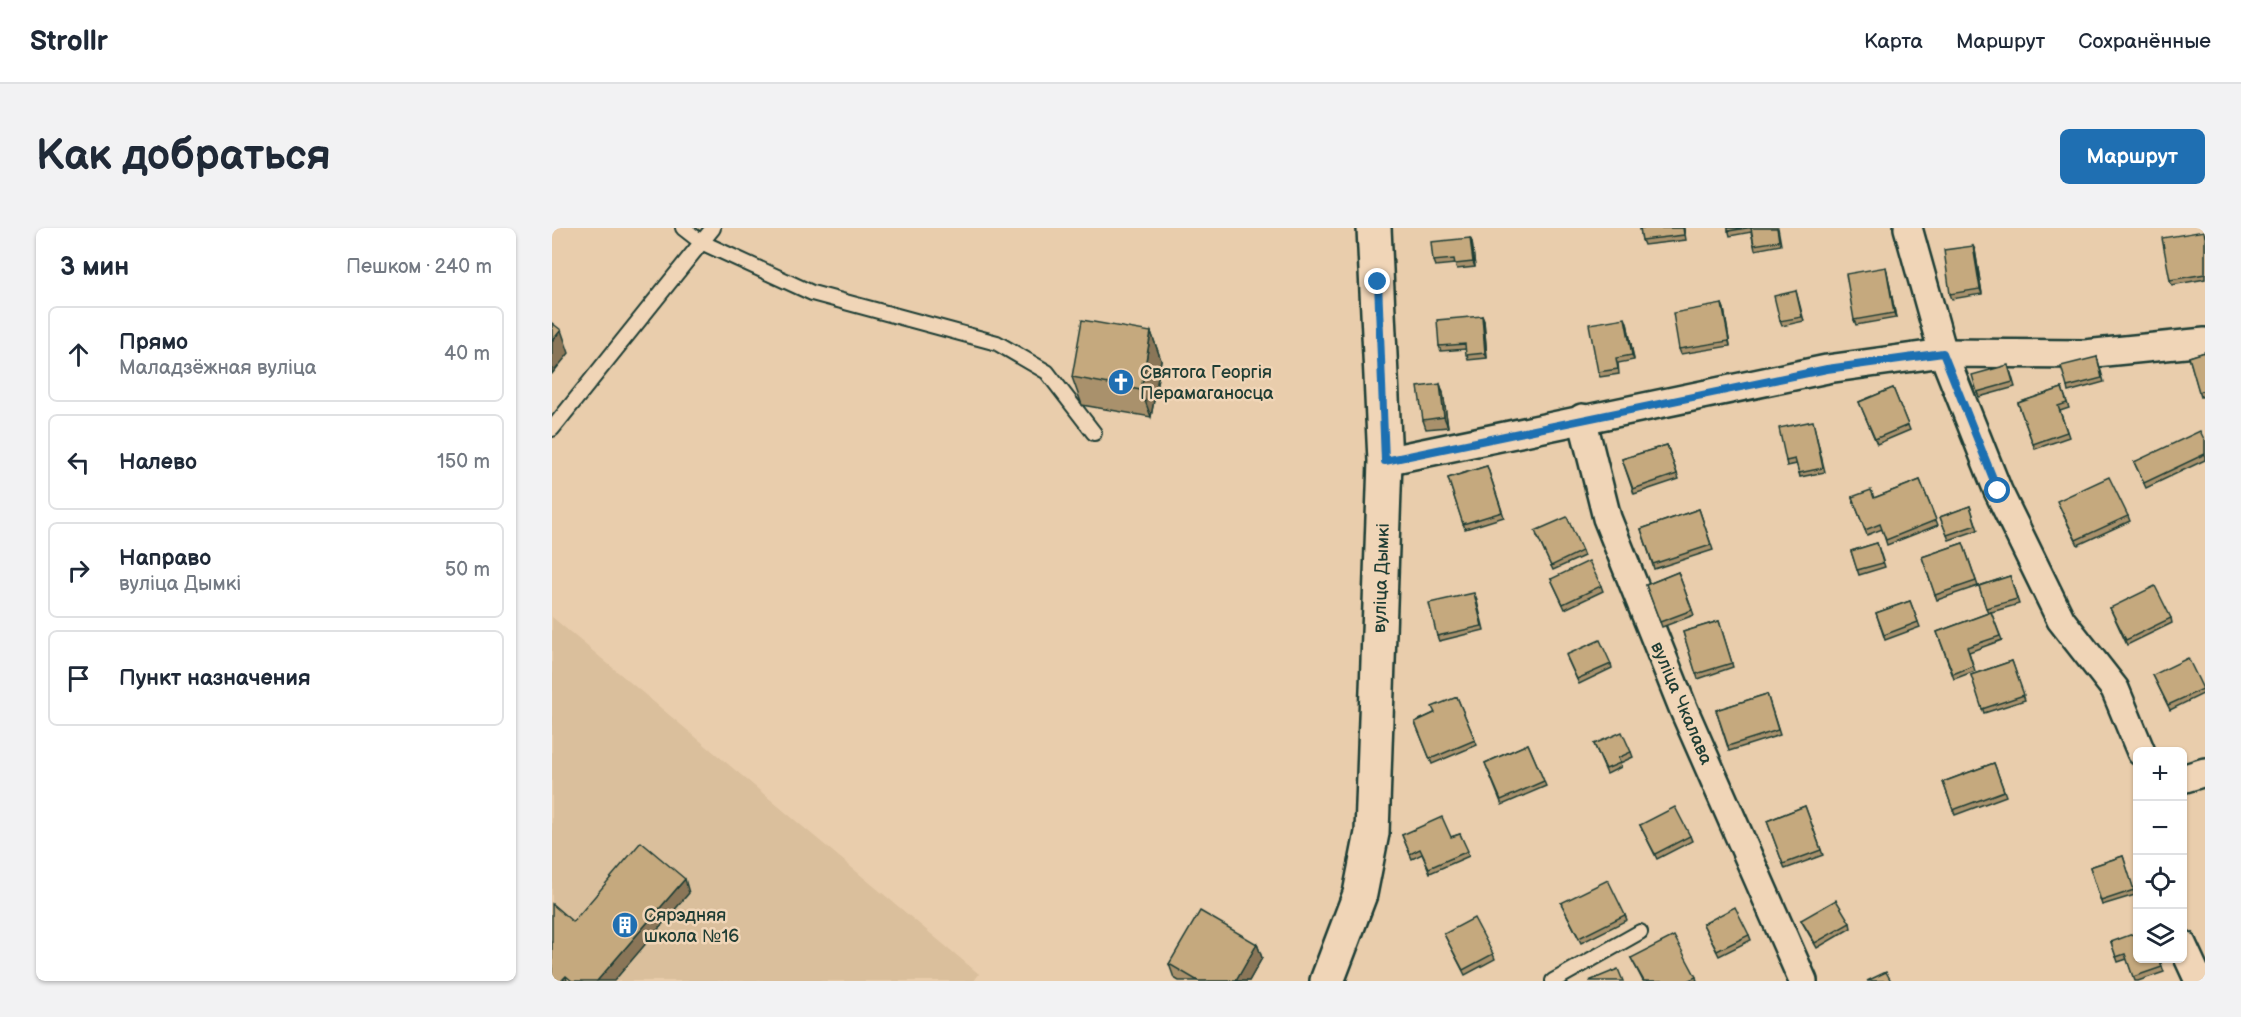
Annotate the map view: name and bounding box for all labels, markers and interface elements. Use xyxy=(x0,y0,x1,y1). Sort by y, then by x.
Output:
text: Strollr xyxy=(30,25,108,58)
text: Карта xyxy=(1864,29,1923,54)
text: Маршрут xyxy=(1956,29,2045,54)
text: Сохранённые xyxy=(2078,29,2211,54)
button: Маршрут xyxy=(2060,129,2205,184)
text: Как добраться xyxy=(36,131,331,182)
text: 3 мин xyxy=(60,252,129,283)
text: Пешком · 240 m xyxy=(346,255,492,279)
route end xyxy=(1364,268,1390,294)
text: Прямо xyxy=(119,329,188,356)
icon: ahead xyxy=(62,338,95,371)
text: 40 m xyxy=(444,342,490,366)
text: Маладзёжная вуліца xyxy=(119,356,317,380)
place label: Святога Георгія Перамаганосца xyxy=(1140,362,1274,404)
church icon: Святога Георгія Перамаганосца xyxy=(1106,367,1136,397)
icon: left xyxy=(62,446,95,479)
text: Налево xyxy=(119,449,197,476)
text: 150 m xyxy=(437,450,490,474)
route start xyxy=(1984,477,2010,503)
street label: вуліца Дымкі xyxy=(1369,523,1394,633)
text: Направо xyxy=(119,545,211,572)
icon: right xyxy=(62,554,95,587)
text: 50 m xyxy=(445,558,490,582)
text: вуліца Дымкі xyxy=(119,572,241,596)
street label: вуліца Чкалава xyxy=(1646,639,1717,768)
icon: arrive xyxy=(62,662,95,695)
text: Пункт назначения xyxy=(119,665,311,692)
map controls xyxy=(2133,747,2187,963)
button: + xyxy=(2133,747,2187,801)
button: − xyxy=(2133,801,2187,855)
button: locate xyxy=(2133,855,2187,909)
place label: Сярэдняя школа №16 xyxy=(644,905,739,947)
button: layers xyxy=(2133,909,2187,963)
building icon: Сярэдняя школа №16 xyxy=(610,910,640,940)

